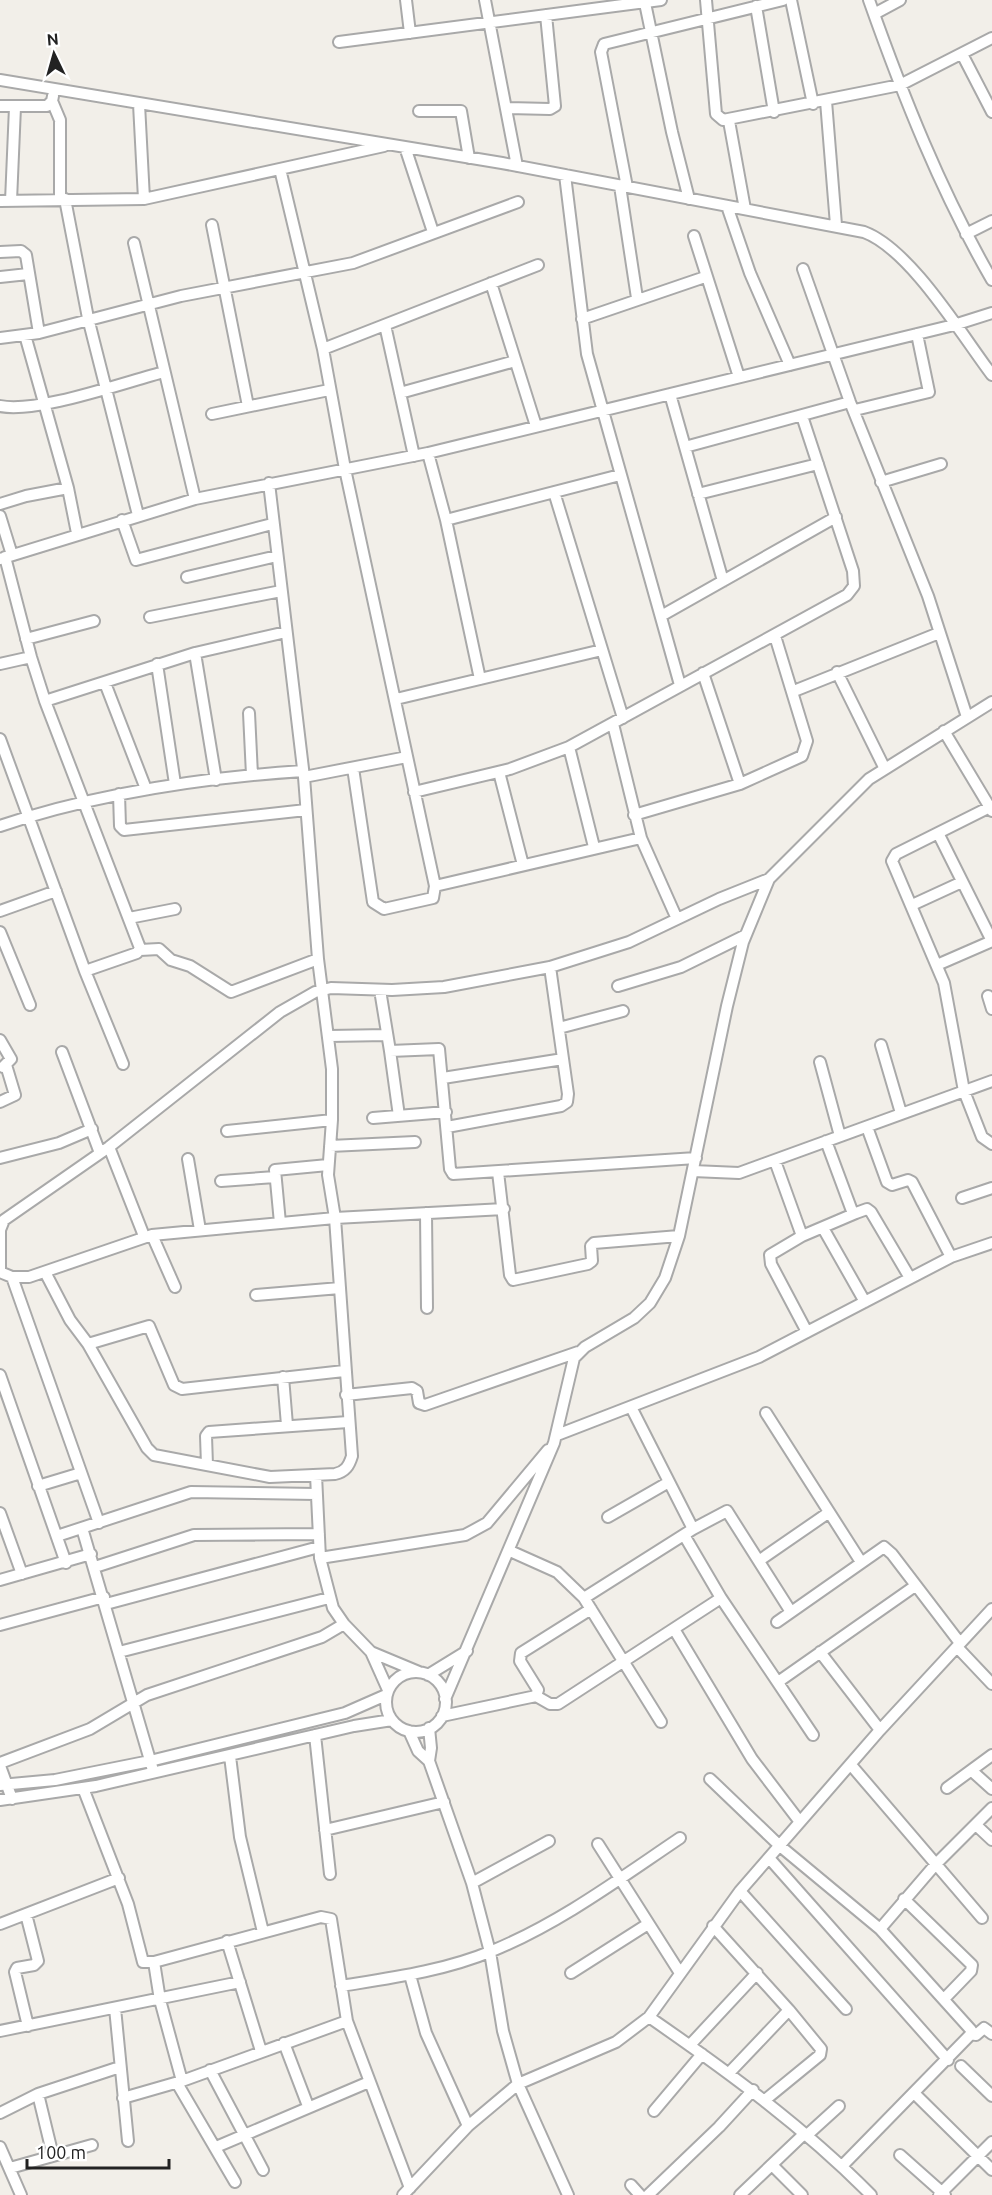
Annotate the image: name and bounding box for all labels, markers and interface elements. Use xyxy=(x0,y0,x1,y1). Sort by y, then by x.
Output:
north arrow xyxy=(24,24,84,84)
text: N xyxy=(46,30,59,49)
scale bar xyxy=(27,2132,170,2170)
text: 100 m xyxy=(36,2142,86,2162)

